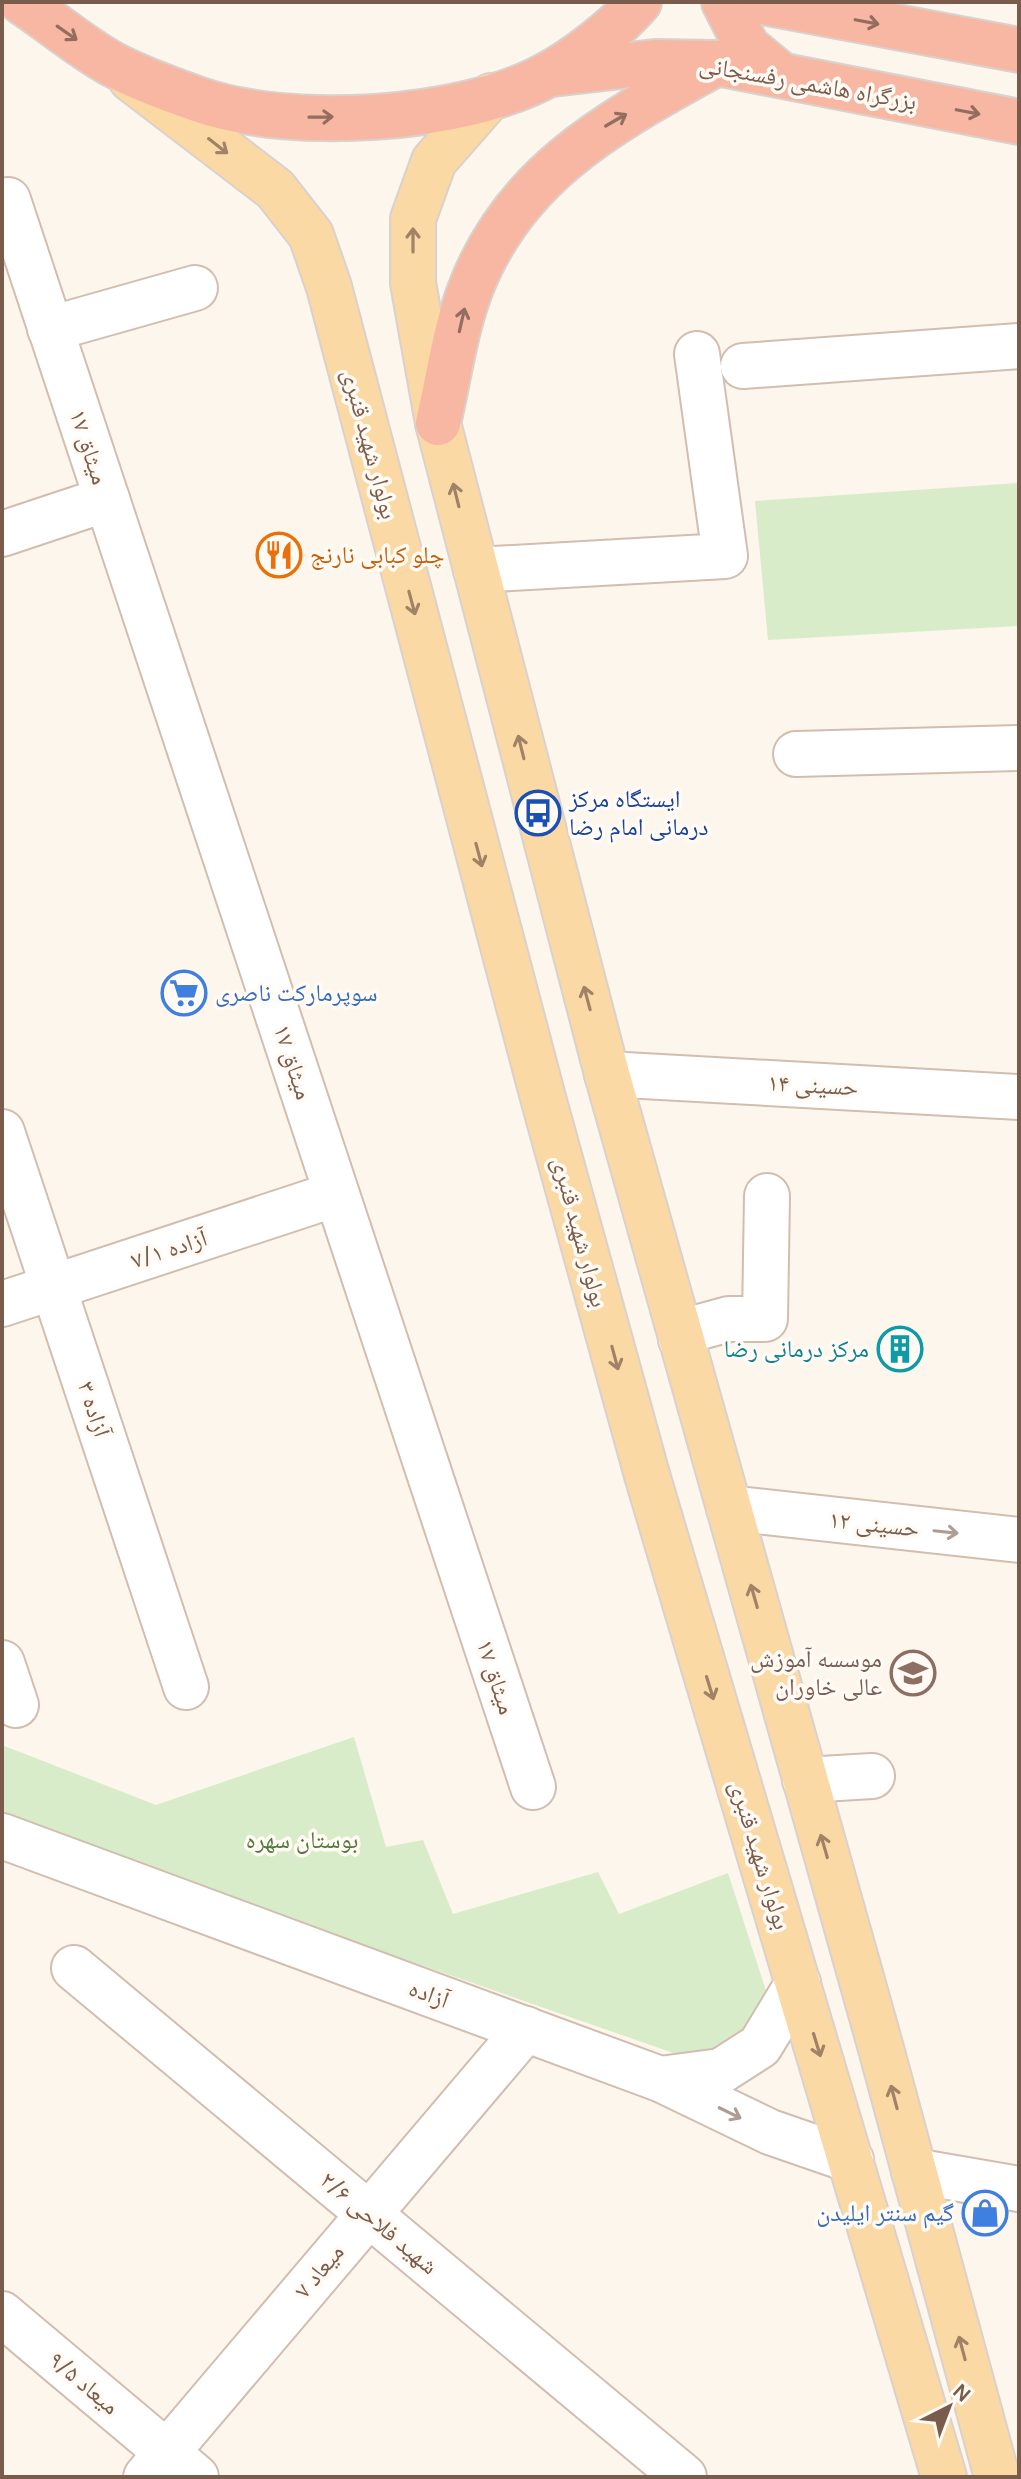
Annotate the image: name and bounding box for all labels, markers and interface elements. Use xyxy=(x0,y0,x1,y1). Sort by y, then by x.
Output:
one-way arrow xyxy=(854,15,879,30)
one-way arrow xyxy=(56,25,78,41)
street label: بزرگراه هاشمی رفسنجانی xyxy=(697,50,919,116)
one-way arrow xyxy=(954,105,980,120)
one-way arrow xyxy=(307,110,334,125)
one-way arrow xyxy=(604,112,628,127)
one-way arrow xyxy=(207,137,228,154)
one-way arrow xyxy=(405,227,421,254)
one-way arrow xyxy=(456,308,471,334)
street label: بولوار شهید قنبری xyxy=(337,366,403,522)
street label: میثاق ۱۷ xyxy=(64,406,114,488)
one-way arrow xyxy=(448,483,463,508)
restaurant icon: چلو کبابی نارنج xyxy=(255,531,303,579)
place label: چلو کبابی نارنج xyxy=(310,541,444,570)
one-way arrow xyxy=(406,590,421,616)
one-way arrow xyxy=(513,734,528,760)
place label: ایستگاه مرکز درمانی امام رضا xyxy=(568,785,708,843)
bus stop icon: ایستگاه مرکز درمانی امام رضا xyxy=(514,789,562,837)
one-way arrow xyxy=(472,841,487,867)
supermarket icon: سوپرمارکت ناصری xyxy=(160,969,208,1017)
place label: سوپرمارکت ناصری xyxy=(215,979,378,1007)
one-way arrow xyxy=(578,986,593,1012)
street label: میثاق ۱۷ xyxy=(268,1021,318,1103)
street label: حسینی ۱۴ xyxy=(767,1069,859,1101)
street label: بولوار شهید قنبری xyxy=(547,1154,613,1310)
street label: آزاده ۷/۱ xyxy=(128,1223,211,1274)
building icon: مرکز درمانی رضا xyxy=(876,1325,924,1373)
place label: مرکز درمانی رضا xyxy=(724,1335,869,1363)
one-way arrow xyxy=(608,1344,623,1370)
street label: آزاده ۳ xyxy=(72,1378,116,1441)
street label: حسینی ۱۲ xyxy=(827,1505,921,1543)
one-way arrow xyxy=(932,1524,959,1539)
one-way arrow xyxy=(745,1584,760,1609)
street label: میثاق ۱۷ xyxy=(471,1636,521,1718)
place label: موسسه آموزش عالی خاوران xyxy=(750,1645,882,1701)
school or university icon: موسسه آموزش عالی خاوران xyxy=(889,1649,937,1697)
one-way arrow xyxy=(703,1675,718,1701)
street label: بولوار شهید قنبری xyxy=(724,1777,796,1933)
park label: بوستان سهره xyxy=(246,1826,358,1854)
one-way arrow xyxy=(816,1834,831,1860)
street label: آزاده xyxy=(405,1974,454,2014)
one-way arrow xyxy=(810,2031,825,2057)
one-way arrow xyxy=(886,2084,901,2110)
one-way arrow xyxy=(717,2106,741,2121)
street label: شهید فلاحی ۲/۶ xyxy=(315,2166,443,2280)
shop icon: گیم سنتر ایلیدن xyxy=(961,2189,1009,2237)
place label: گیم سنتر ایلیدن xyxy=(816,2199,954,2229)
street label: میعاد ۷ xyxy=(288,2238,350,2304)
one-way arrow xyxy=(954,2335,969,2361)
street label: میعاد ۹/۵ xyxy=(43,2346,125,2420)
north arrow xyxy=(909,2367,989,2447)
text: N xyxy=(947,2378,976,2408)

